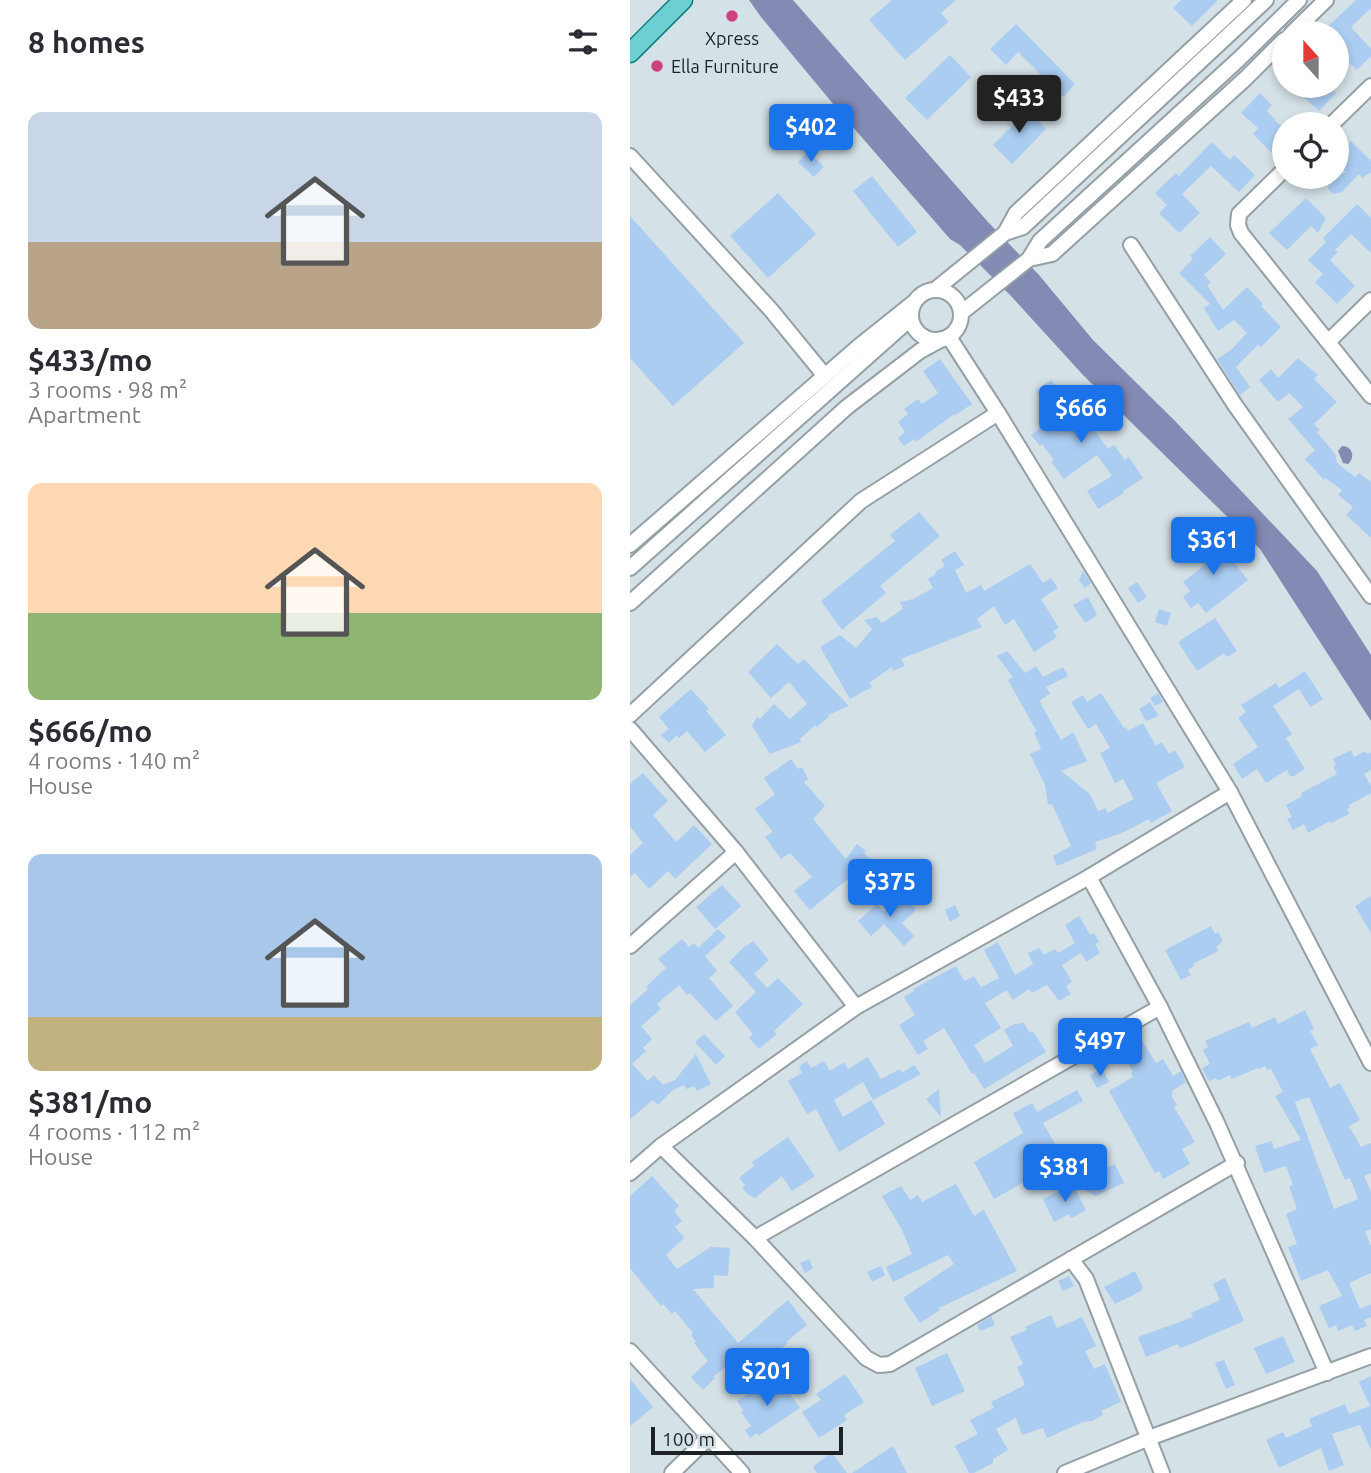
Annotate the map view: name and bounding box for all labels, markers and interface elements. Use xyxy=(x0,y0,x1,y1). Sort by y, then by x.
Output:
marker: Xpress xyxy=(724,8,740,24)
north arrow xyxy=(1272,21,1349,98)
map controls xyxy=(1272,21,1349,189)
icon: filters xyxy=(564,23,602,61)
text: 8 homes xyxy=(28,25,145,59)
place label: Xpress xyxy=(705,28,759,48)
place label: Ella Furniture xyxy=(671,56,779,76)
marker: Ella Furniture xyxy=(649,58,665,74)
pin: $433 xyxy=(978,76,1060,135)
text: $433 xyxy=(993,85,1045,110)
pin: $402 xyxy=(770,104,852,164)
button: locate xyxy=(1272,112,1349,189)
text: $402 xyxy=(785,114,837,139)
icon: home xyxy=(252,158,378,284)
text: $433/mo xyxy=(28,343,152,377)
text: 3 rooms · 98 m² xyxy=(28,377,187,402)
pin: $666 xyxy=(1040,386,1122,445)
text: $666 xyxy=(1055,395,1107,420)
text: Apartment xyxy=(28,402,141,427)
pin: $361 xyxy=(1172,518,1254,577)
text: $361 xyxy=(1187,527,1239,552)
icon: home xyxy=(252,529,378,655)
text: $666/mo xyxy=(28,714,152,748)
text: 4 rooms · 140 m² xyxy=(28,748,200,773)
text: House xyxy=(28,773,93,798)
pin: $375 xyxy=(849,860,931,919)
text: $375 xyxy=(864,869,916,894)
icon: home xyxy=(252,900,378,1026)
pin: $497 xyxy=(1059,1018,1141,1078)
text: $497 xyxy=(1074,1028,1126,1053)
text: $381/mo xyxy=(28,1085,152,1119)
text: 4 rooms · 112 m² xyxy=(28,1119,200,1144)
text: House xyxy=(28,1144,93,1169)
pin: $381 xyxy=(1024,1144,1106,1204)
text: $381 xyxy=(1039,1154,1091,1179)
pin: $201 xyxy=(726,1348,808,1408)
text: $201 xyxy=(741,1358,793,1383)
scale bar xyxy=(651,1424,844,1456)
text: 100 m xyxy=(662,1428,715,1450)

